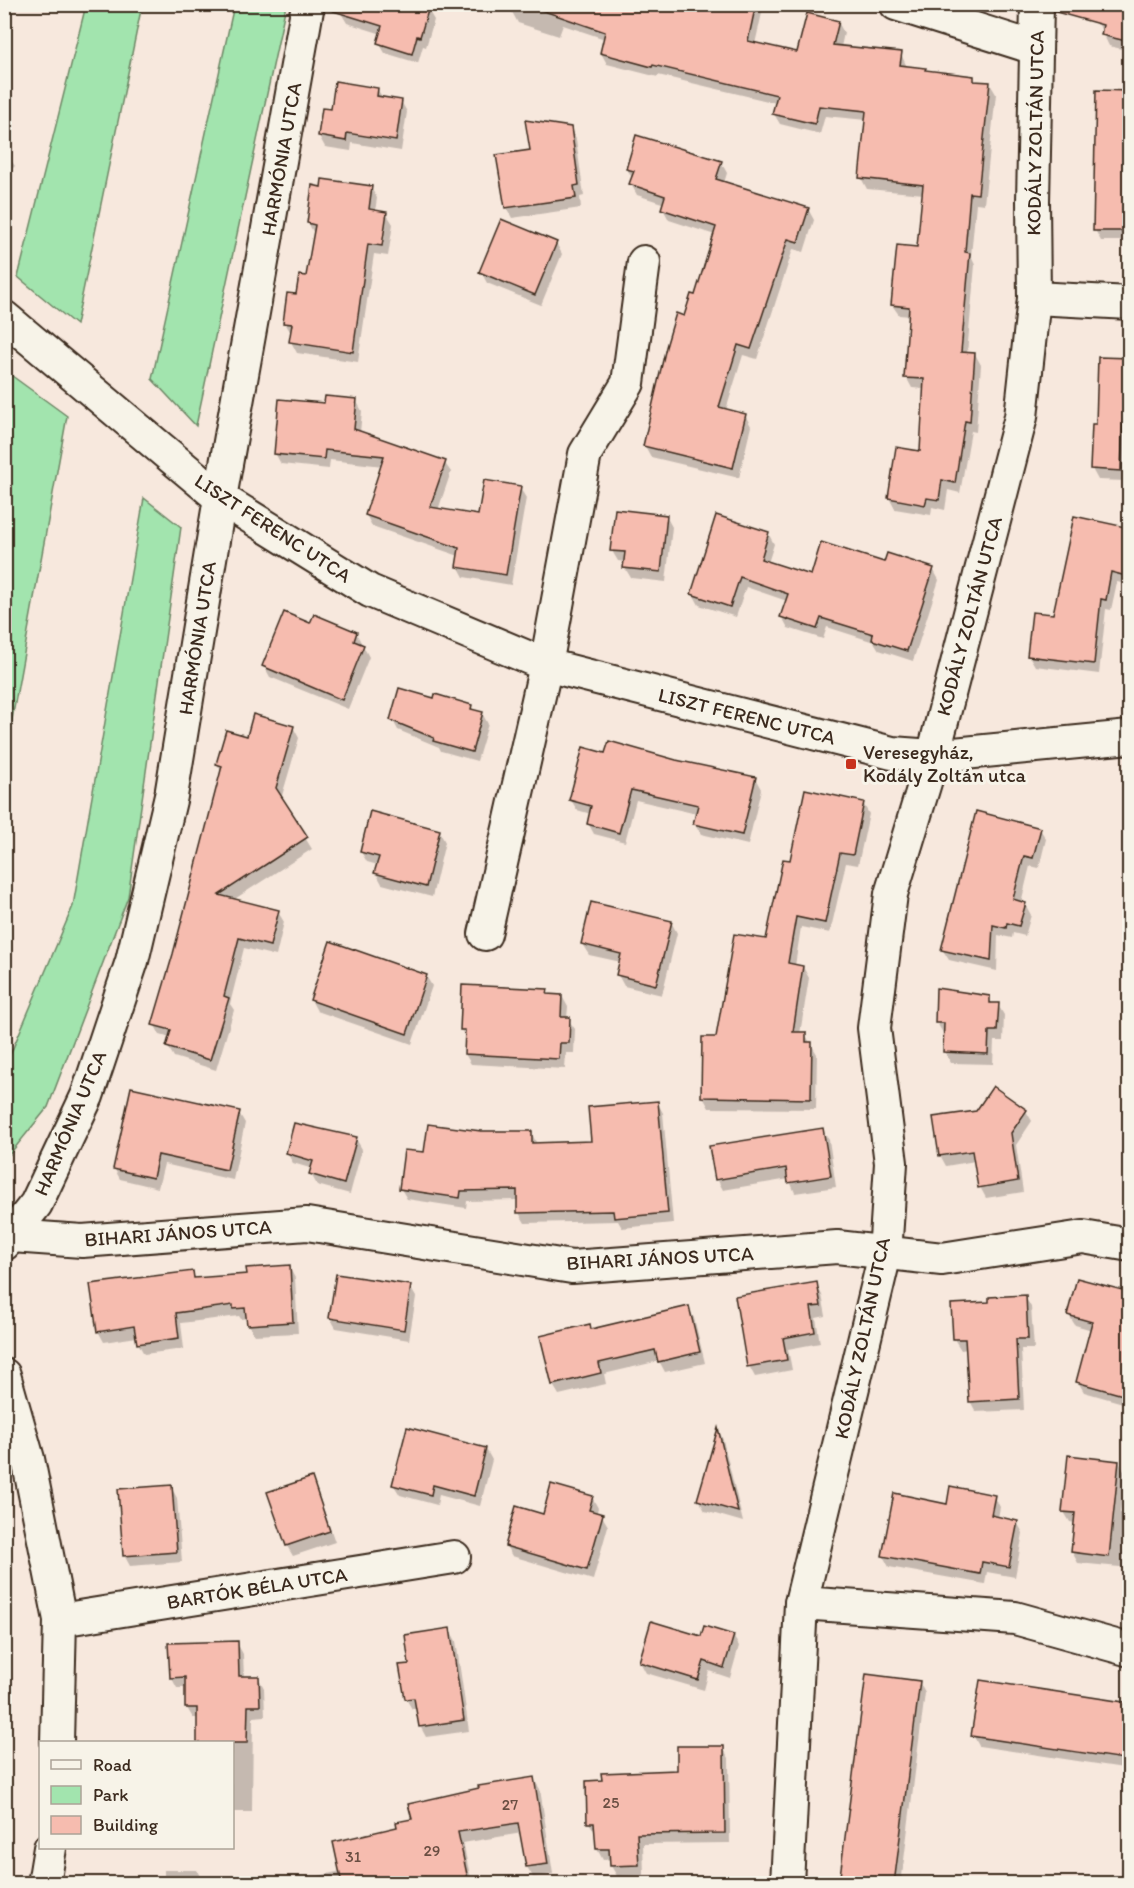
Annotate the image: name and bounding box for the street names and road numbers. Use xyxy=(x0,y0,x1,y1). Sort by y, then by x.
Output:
street label: KODÁLY ZOLTÁN UTCA xyxy=(1021,30,1049,236)
street label: HARMÓNIA UTCA xyxy=(256,80,306,238)
street label: LISZT FERENC UTCA xyxy=(190,468,356,588)
street label: KODÁLY ZOLTÁN UTCA xyxy=(931,513,1007,718)
street label: HARMÓNIA UTCA xyxy=(173,559,221,717)
street label: LISZT FERENC UTCA xyxy=(656,682,838,750)
street label: HARMÓNIA UTCA xyxy=(29,1047,111,1199)
street label: BIHARI JÁNOS UTCA xyxy=(84,1214,273,1252)
street label: KODÁLY ZOLTÁN UTCA xyxy=(829,1235,895,1441)
street label: BIHARI JÁNOS UTCA xyxy=(566,1241,754,1275)
street label: BARTÓK BÉLA UTCA xyxy=(165,1562,349,1614)

